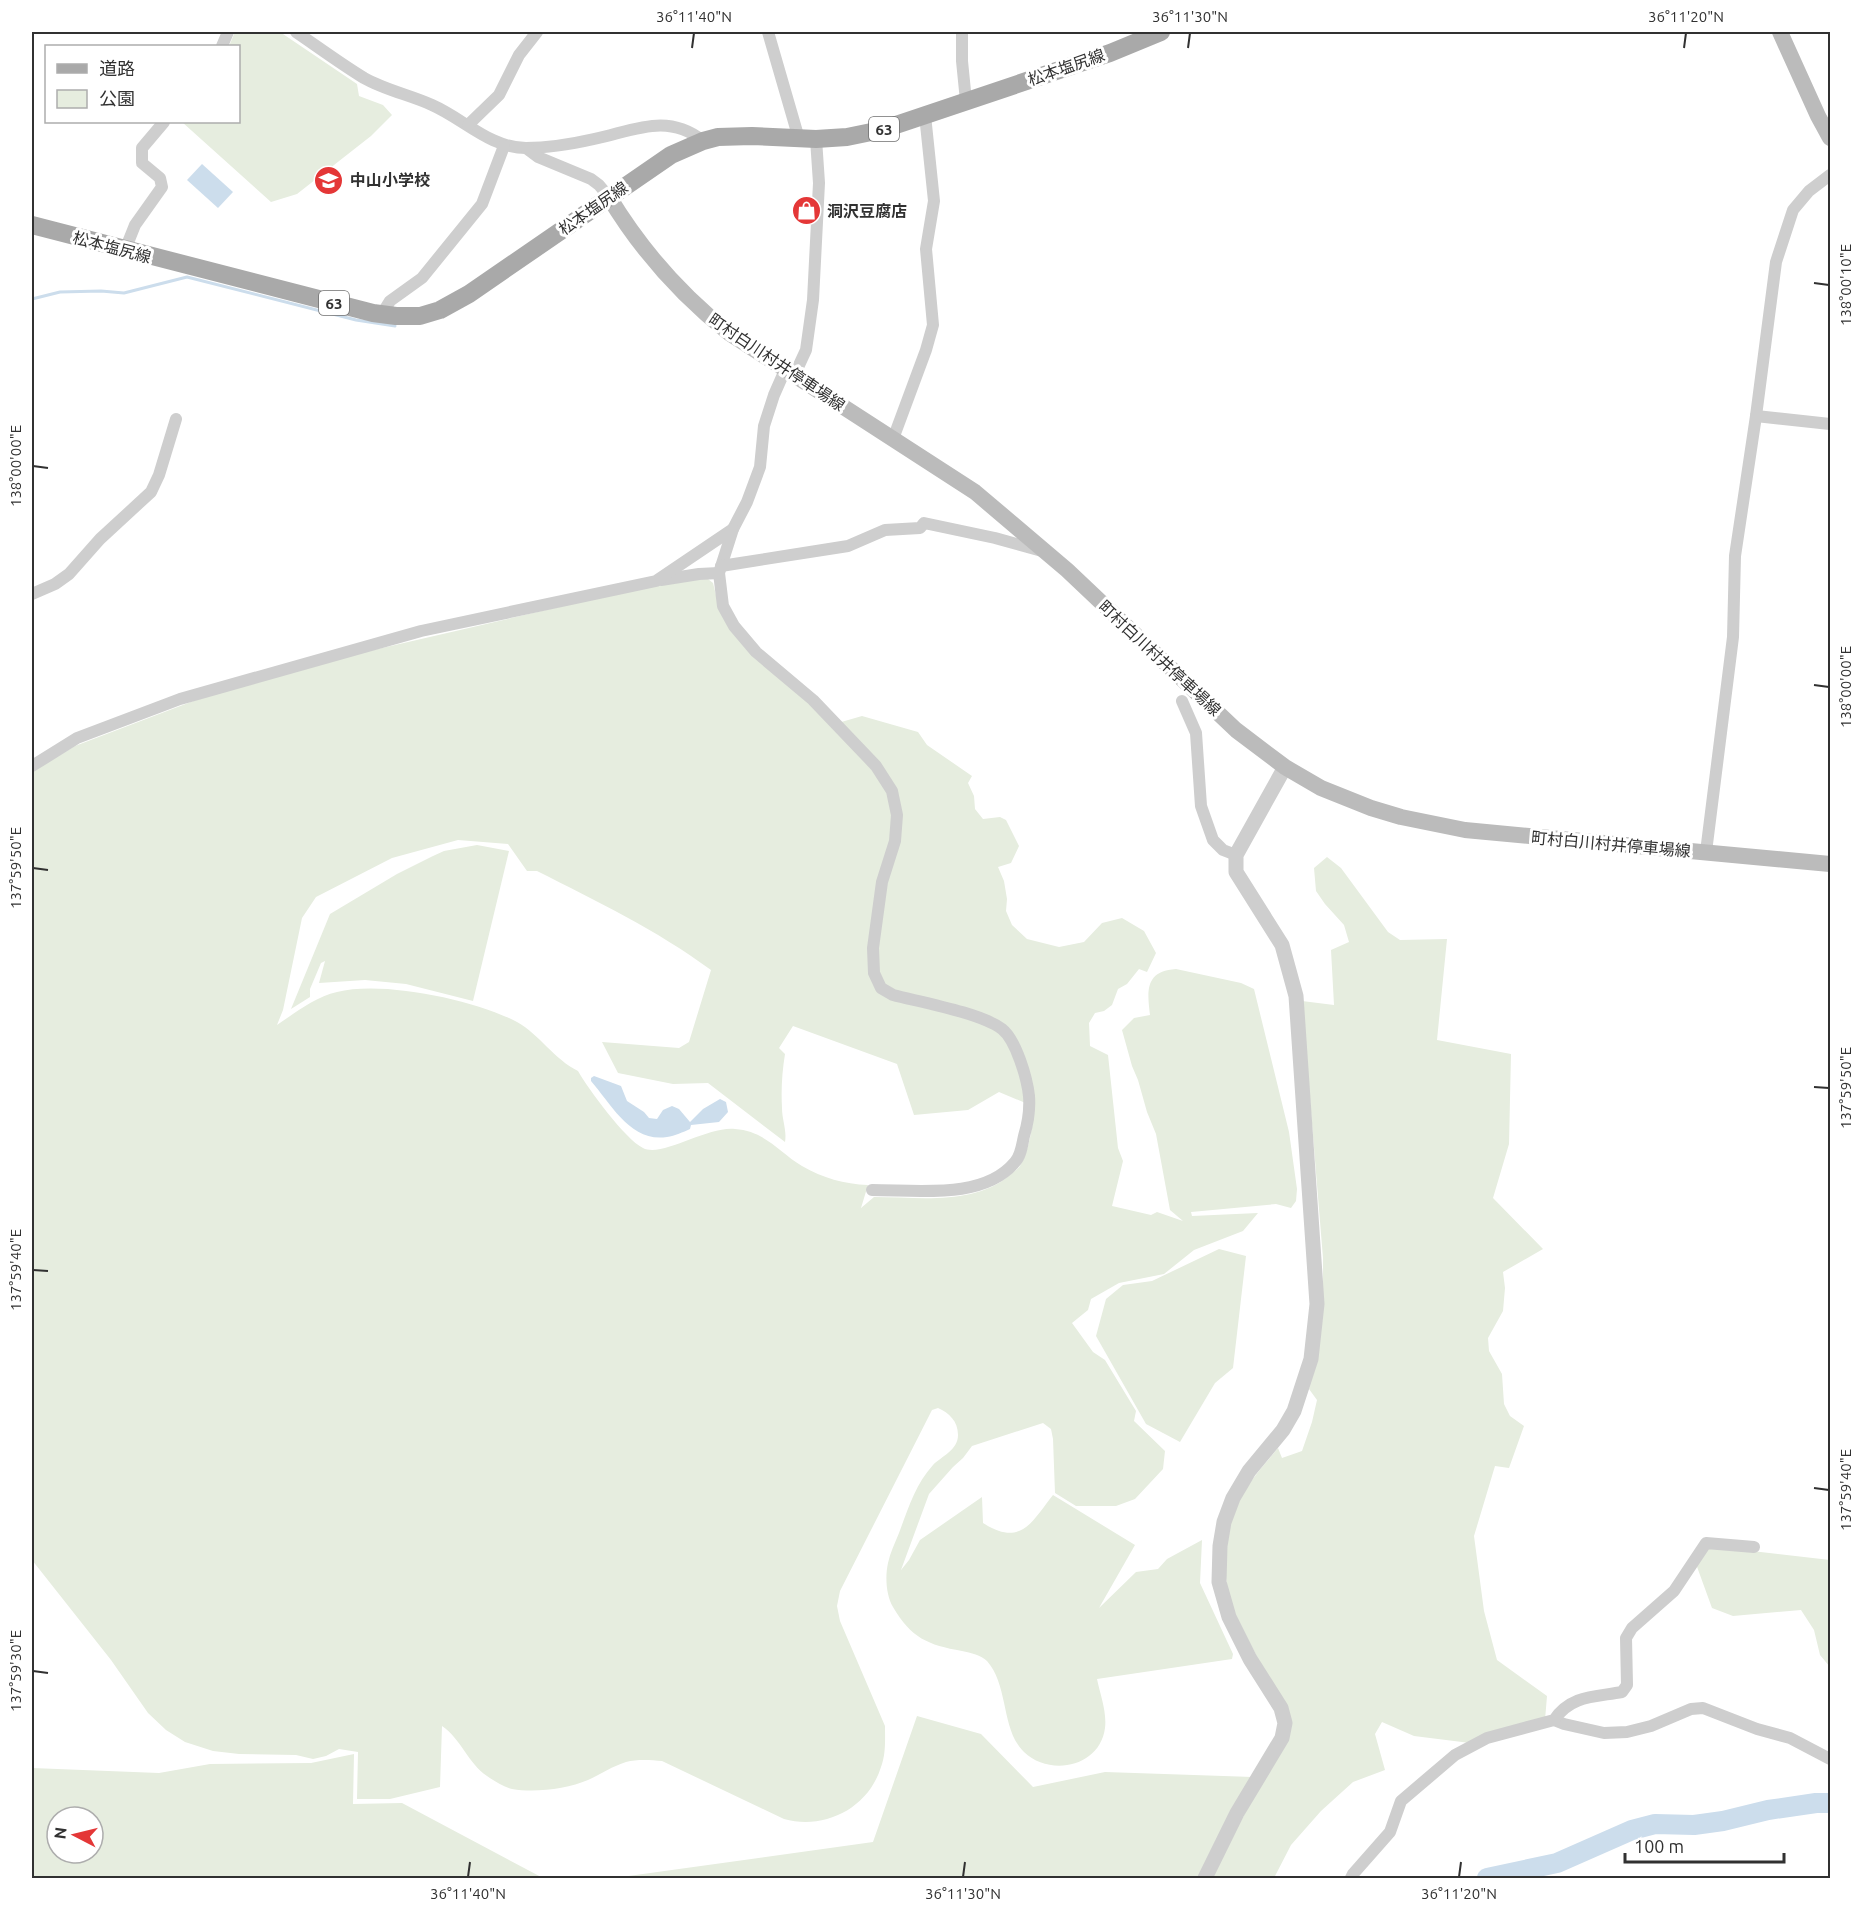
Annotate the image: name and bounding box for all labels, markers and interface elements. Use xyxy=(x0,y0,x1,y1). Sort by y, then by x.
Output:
text: 36°11'40"N xyxy=(656,8,732,25)
text: 36°11'30"N xyxy=(1152,8,1228,25)
text: 36°11'20"N xyxy=(1648,8,1724,25)
legend xyxy=(45,45,240,123)
street label: 松本塩尻線 xyxy=(1025,45,1107,89)
text: 道路 xyxy=(99,58,135,78)
text: 公園 xyxy=(99,88,135,108)
road number: 63 xyxy=(869,117,899,141)
school or university icon: 中山小学校 xyxy=(313,164,345,196)
place label: 中山小学校 xyxy=(350,171,430,189)
street label: 松本塩尻線 xyxy=(555,178,631,238)
shop icon: 洞沢豆腐店 xyxy=(790,195,822,227)
place label: 洞沢豆腐店 xyxy=(827,202,907,220)
street label: 松本塩尻線 xyxy=(71,228,153,266)
text: 138°00'10"E xyxy=(1837,244,1854,326)
road number: 63 xyxy=(319,291,349,315)
street label: 町村白川村井停車場線 xyxy=(706,310,848,414)
text: 138°00'00"E xyxy=(7,425,24,507)
street label: 町村白川村井停車場線 xyxy=(1095,597,1225,719)
text: 138°00'00"E xyxy=(1837,646,1854,728)
text: 137°59'50"E xyxy=(7,827,24,909)
street label: 町村白川村井停車場線 xyxy=(1531,828,1691,860)
text: 137°59'50"E xyxy=(1837,1047,1854,1129)
text: 137°59'40"E xyxy=(7,1229,24,1311)
text: 137°59'40"E xyxy=(1837,1449,1854,1531)
text: 137°59'30"E xyxy=(7,1630,24,1712)
north arrow xyxy=(45,1805,105,1865)
text: N xyxy=(50,1826,70,1840)
scale bar xyxy=(1625,1826,1784,1864)
text: 100 m xyxy=(1634,1836,1684,1856)
text: 36°11'40"N xyxy=(430,1885,506,1902)
text: 36°11'30"N xyxy=(925,1885,1001,1902)
text: 36°11'20"N xyxy=(1421,1885,1497,1902)

